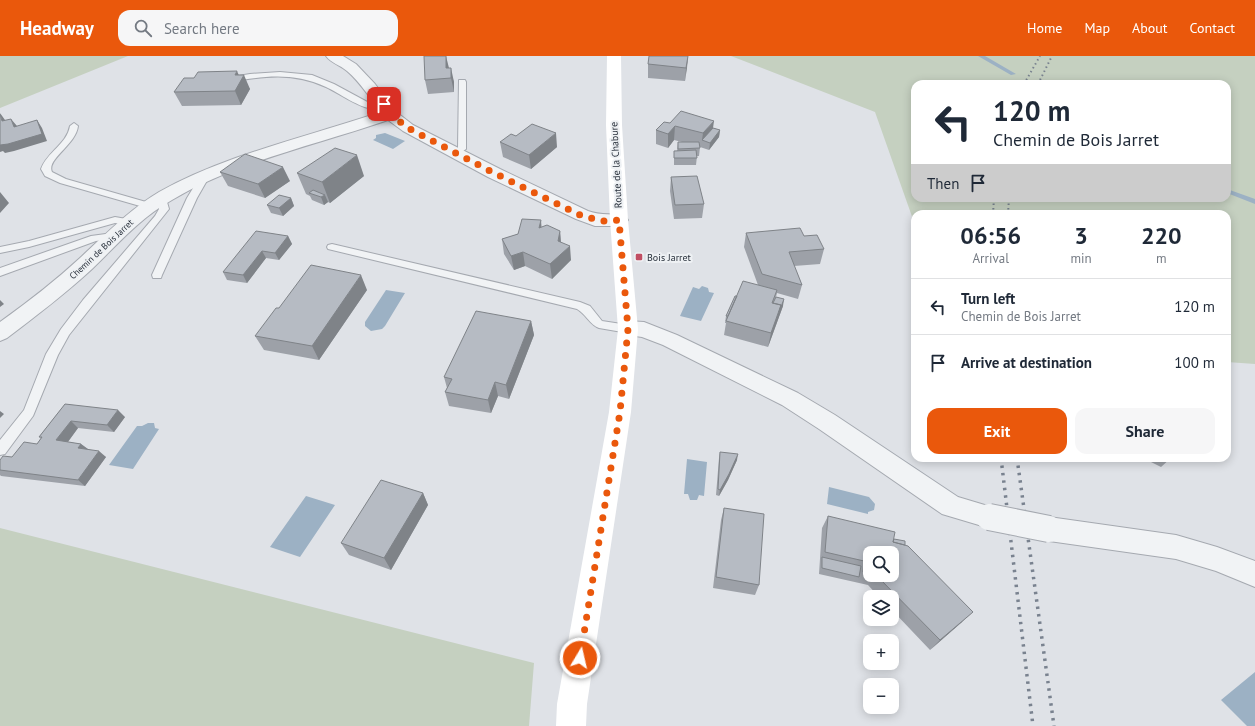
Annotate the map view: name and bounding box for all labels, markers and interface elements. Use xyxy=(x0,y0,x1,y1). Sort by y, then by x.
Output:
search box xyxy=(118,10,398,46)
text: Headway xyxy=(20,16,94,40)
icon: search xyxy=(132,17,154,39)
text: Search here xyxy=(164,19,240,38)
text: Home xyxy=(1027,19,1062,37)
text: Map xyxy=(1084,19,1110,37)
text: About xyxy=(1132,19,1168,37)
text: Contact xyxy=(1190,19,1235,37)
pin xyxy=(367,87,401,121)
text: 120 m xyxy=(993,92,1070,129)
icon: arrive xyxy=(373,93,395,115)
icon: left xyxy=(927,96,979,148)
street label: Route de la Chabure xyxy=(607,122,625,208)
text: Chemin de Bois Jarret xyxy=(993,128,1159,151)
icon: arrive xyxy=(967,172,989,194)
text: Then xyxy=(927,174,959,193)
street label: Chemin de Bois Jarret xyxy=(67,217,135,281)
text: 06:56 xyxy=(960,220,1021,251)
text: 3 xyxy=(1074,220,1088,251)
text: 220 xyxy=(1141,220,1182,251)
text: Arrival xyxy=(973,250,1009,267)
text: min xyxy=(1070,250,1092,267)
text: m xyxy=(1156,250,1167,267)
place label: Bois Jarret xyxy=(647,251,692,264)
marker: Bois Jarret xyxy=(634,252,644,262)
text: Turn left xyxy=(961,289,1015,308)
icon: left xyxy=(927,296,949,318)
text: 120 m xyxy=(1174,297,1215,316)
text: Chemin de Bois Jarret xyxy=(961,308,1081,325)
icon: arrive xyxy=(927,352,949,374)
text: Arrive at destination xyxy=(961,353,1092,372)
text: 100 m xyxy=(1174,353,1215,372)
button: Exit xyxy=(927,408,1067,454)
button: Share xyxy=(1075,408,1215,454)
map controls xyxy=(863,546,899,714)
button: search xyxy=(863,546,899,582)
button: layers xyxy=(863,590,899,626)
button: + xyxy=(863,634,899,670)
position arrow xyxy=(559,637,601,679)
button: − xyxy=(863,678,899,714)

